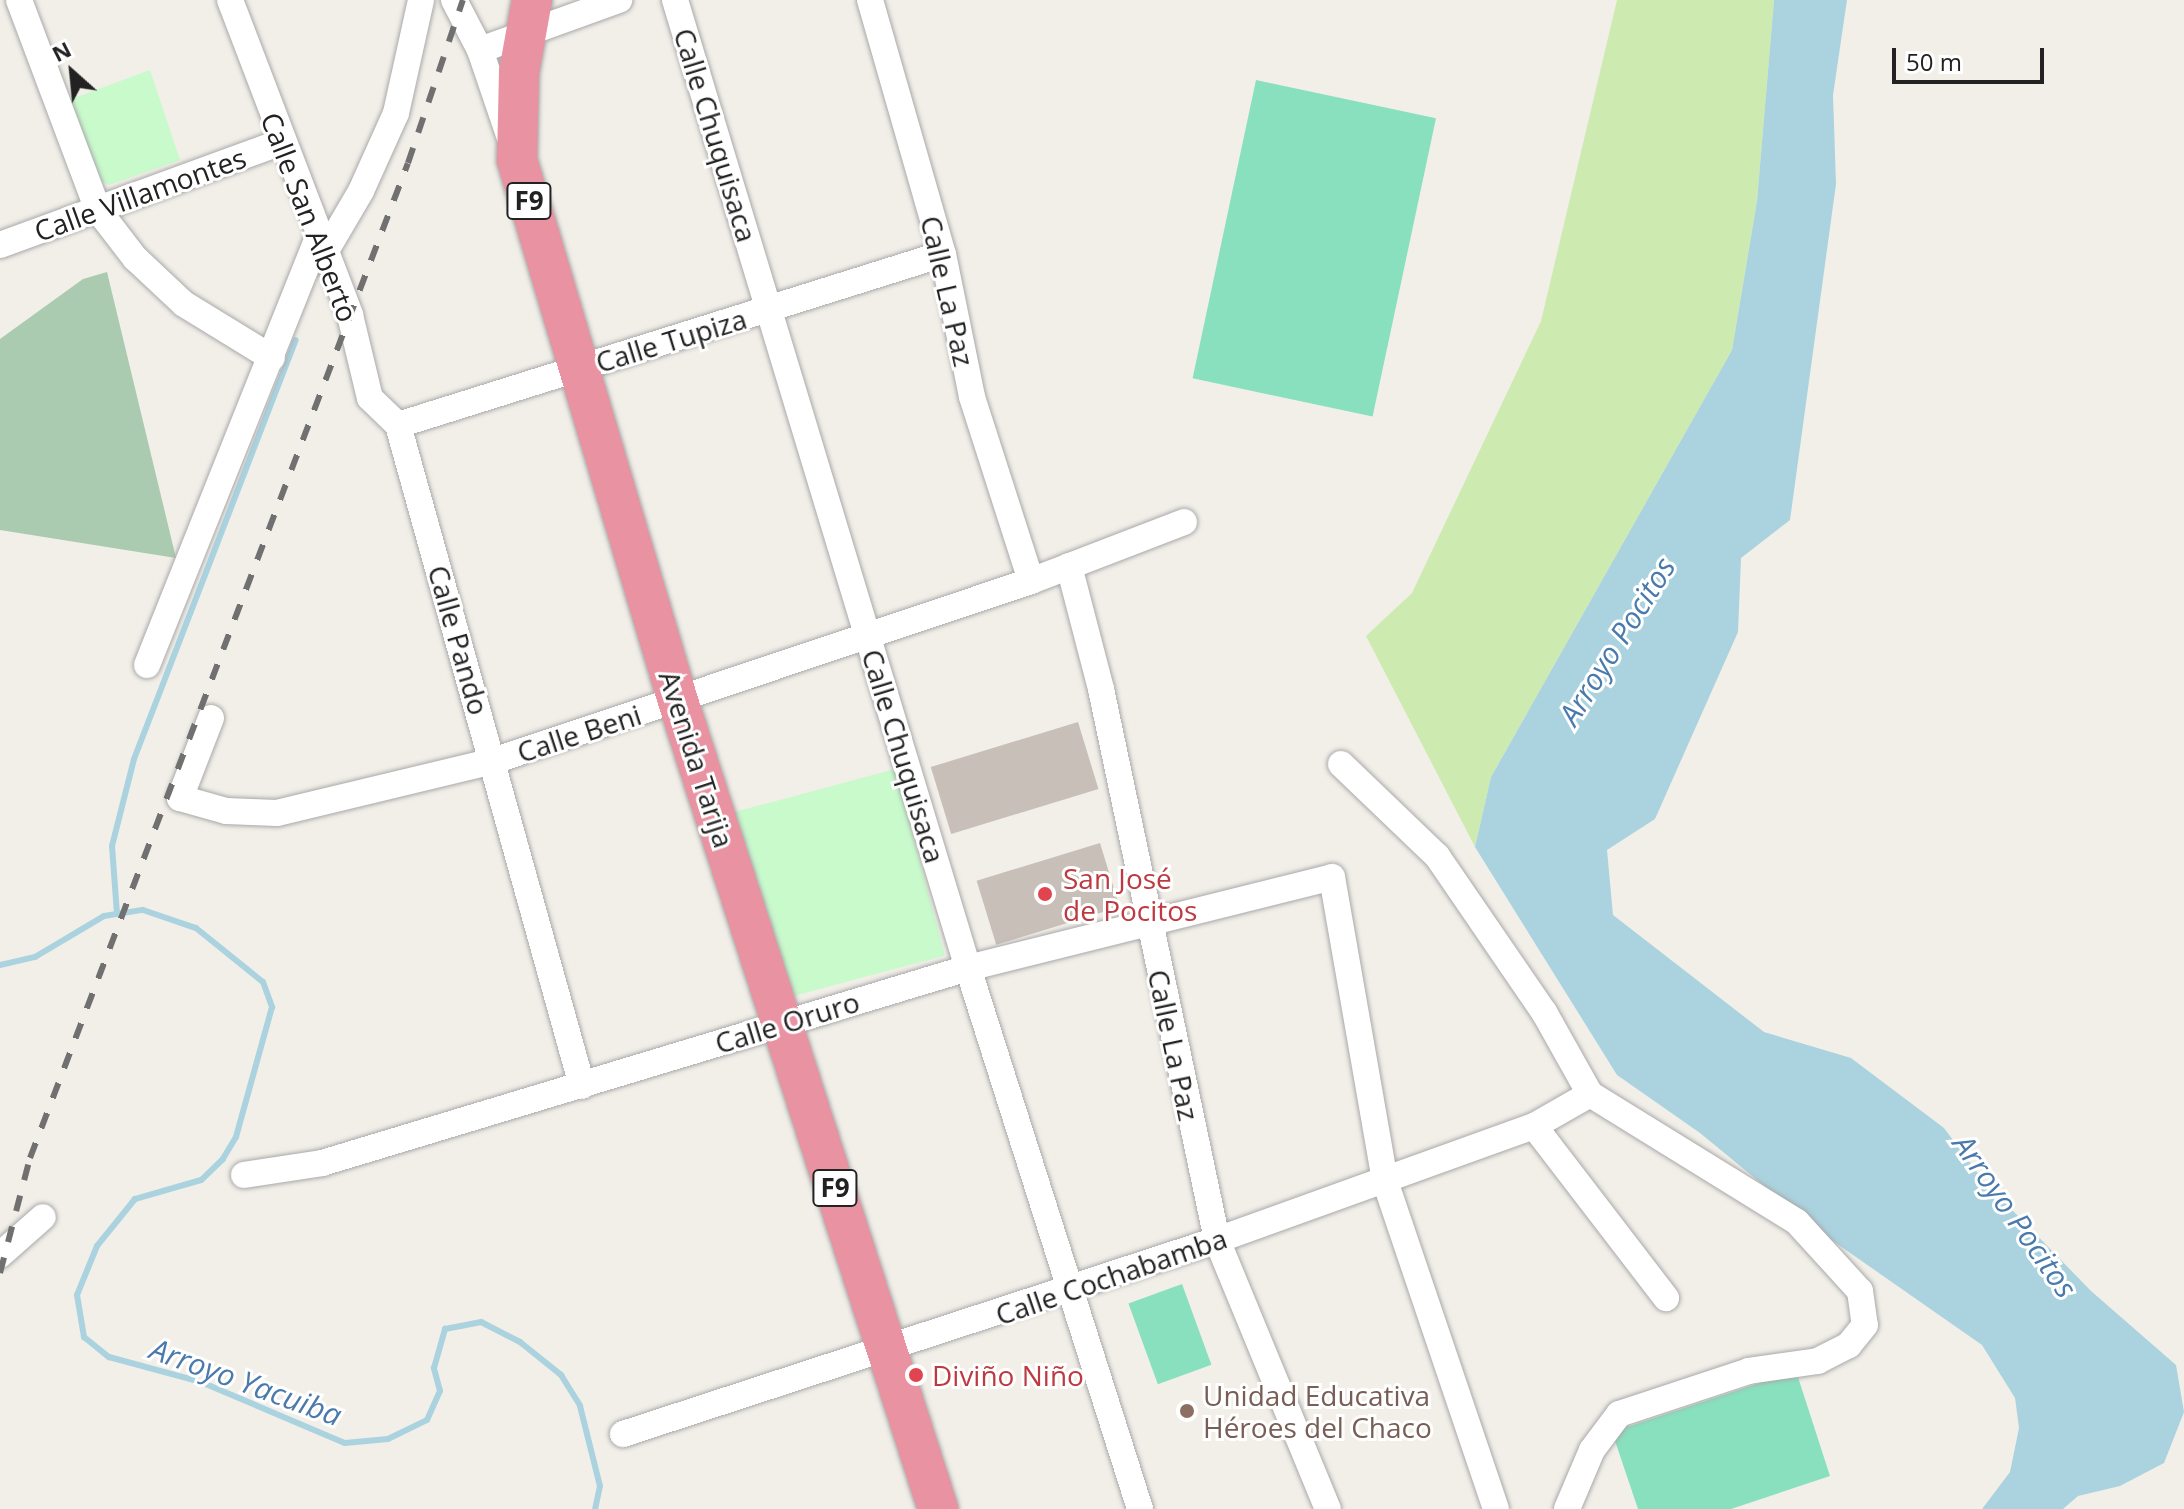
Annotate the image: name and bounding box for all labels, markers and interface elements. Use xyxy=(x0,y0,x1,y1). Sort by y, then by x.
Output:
street label: Calle Chuquisaca xyxy=(668,24,764,246)
north arrow xyxy=(32,32,112,112)
scale bar xyxy=(1896,32,2048,82)
text: N xyxy=(46,33,76,68)
text: 50 m xyxy=(1906,45,1962,78)
street label: Calle San Alberto xyxy=(255,108,365,326)
street label: Calle Villamontes xyxy=(30,140,250,248)
road number: F9 xyxy=(505,179,553,223)
street label: Calle La Paz xyxy=(914,213,982,369)
street label: Calle Tupiza xyxy=(592,301,750,379)
water label: Arroyo Pocitos xyxy=(1551,551,1683,731)
street label: Calle Pando xyxy=(422,561,496,719)
street label: Calle Chuquisaca xyxy=(856,645,952,867)
street label: Avenida Tarija xyxy=(653,666,741,852)
street label: Calle Beni xyxy=(513,697,645,769)
place label: San José de Pocitos xyxy=(1063,861,1197,927)
marker: San José de Pocitos xyxy=(1034,883,1056,905)
street label: Calle La Paz xyxy=(1142,967,1206,1123)
street label: Calle Oruro xyxy=(711,984,863,1060)
water label: Arroyo Pocitos xyxy=(1946,1128,2084,1304)
road number: F9 xyxy=(811,1166,859,1210)
street label: Calle Cochabamba xyxy=(991,1221,1231,1331)
water label: Arroyo Yacuiba xyxy=(145,1331,347,1433)
place label: Diviño Niño xyxy=(932,1358,1084,1392)
marker: Diviño Niño xyxy=(907,1366,925,1384)
place label: Unidad Educativa Héroes del Chaco xyxy=(1203,1378,1432,1444)
marker: Unidad Educativa Héroes del Chaco xyxy=(1178,1402,1196,1420)

